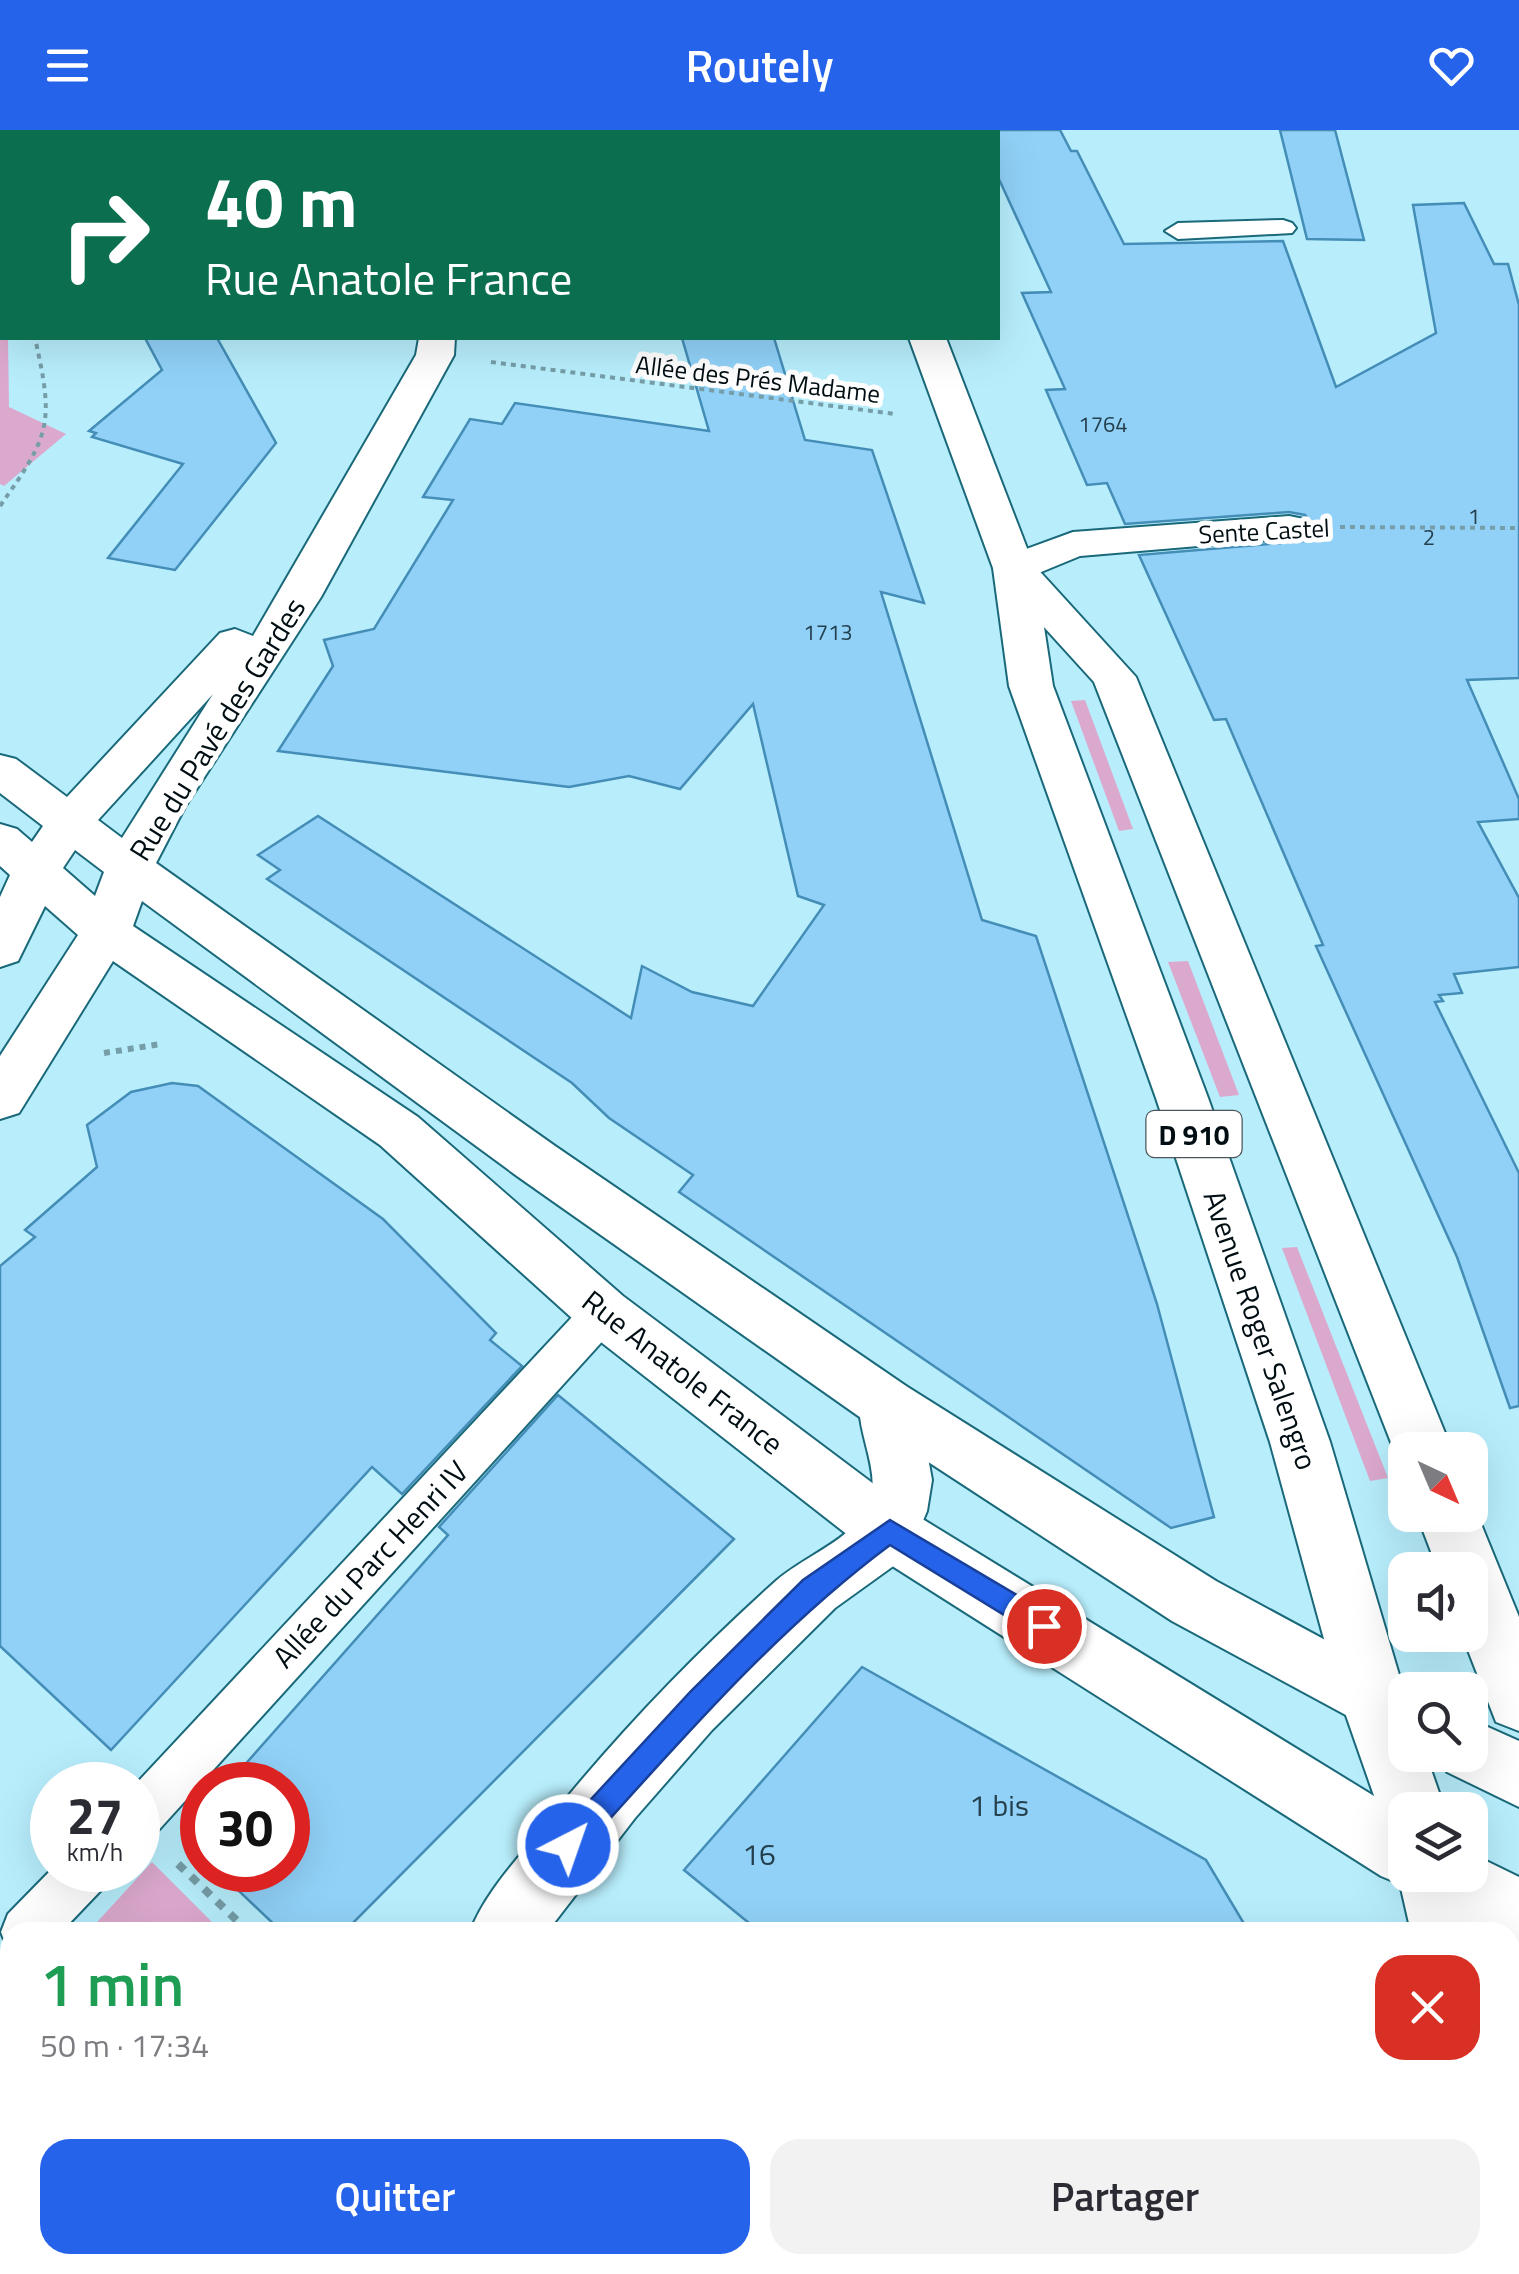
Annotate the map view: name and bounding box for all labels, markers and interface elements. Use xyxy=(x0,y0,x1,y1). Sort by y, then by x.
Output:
text: Routely xyxy=(685,31,834,99)
icon: menu xyxy=(40,38,95,93)
icon: heart xyxy=(1424,38,1479,93)
text: 40 m xyxy=(205,148,358,254)
icon: right xyxy=(40,170,170,300)
text: Rue Anatole France xyxy=(205,244,572,312)
street label: Allée des Prés Madame xyxy=(634,345,882,413)
house number: 1764 xyxy=(1078,407,1128,441)
house number: 1 xyxy=(1468,499,1480,533)
street label: Sente Castel xyxy=(1197,509,1331,553)
house number: 2 xyxy=(1423,520,1435,554)
street label: Rue du Pavé des Gardes xyxy=(117,588,317,870)
house number: 1713 xyxy=(803,615,853,649)
road number: D 910 xyxy=(1146,1111,1242,1157)
street label: Avenue Roger Salengro xyxy=(1192,1184,1330,1476)
street label: Rue Anatole France xyxy=(572,1278,794,1466)
north arrow xyxy=(1388,1432,1488,1532)
map controls xyxy=(1388,1432,1488,1892)
street label: Allée du Parc Henri IV xyxy=(261,1450,479,1678)
button: sound xyxy=(1388,1552,1488,1652)
pin xyxy=(1002,1584,1087,1669)
icon: arrive xyxy=(1017,1599,1072,1654)
button: search xyxy=(1388,1672,1488,1772)
speed limit sign: 30 xyxy=(180,1762,310,1892)
text: 27 xyxy=(67,1777,123,1853)
house number: 1 bis xyxy=(969,1782,1029,1828)
button: layers xyxy=(1388,1792,1488,1892)
position arrow xyxy=(516,1793,620,1897)
house number: 16 xyxy=(742,1831,776,1877)
text: km/h xyxy=(67,1833,123,1871)
text: 1 min xyxy=(40,1938,184,2029)
button: close xyxy=(1375,1955,1480,2060)
text: 50 m · 17:34 xyxy=(40,2021,209,2069)
button: Quitter xyxy=(40,2139,750,2254)
button: Partager xyxy=(770,2139,1480,2254)

